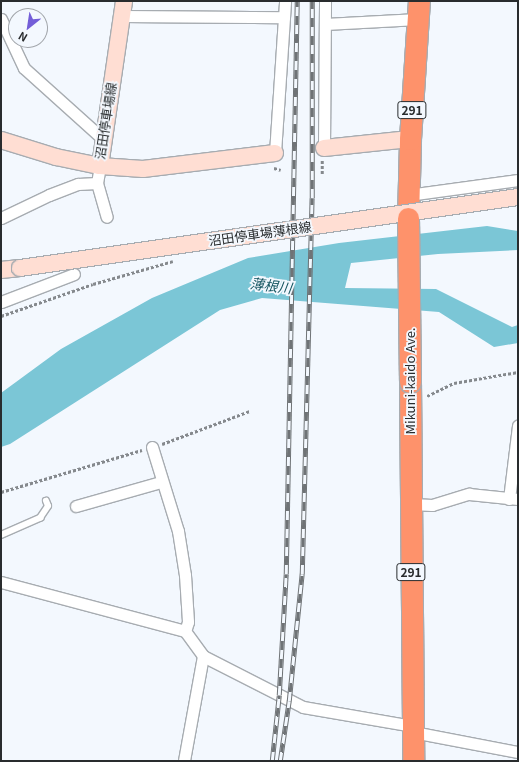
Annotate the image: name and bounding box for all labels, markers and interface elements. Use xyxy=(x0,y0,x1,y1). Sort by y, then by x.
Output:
north arrow xyxy=(8,8,48,48)
text: N xyxy=(15,29,30,47)
street label: 沼田停車場線 xyxy=(92,81,120,161)
road number: 291 xyxy=(397,100,427,120)
street label: 沼田停車場薄根線 xyxy=(207,219,313,249)
water label: 薄根川 xyxy=(249,274,293,296)
street label: Mikuni-kaido Ave. xyxy=(402,328,418,434)
road number: 291 xyxy=(396,562,426,582)

